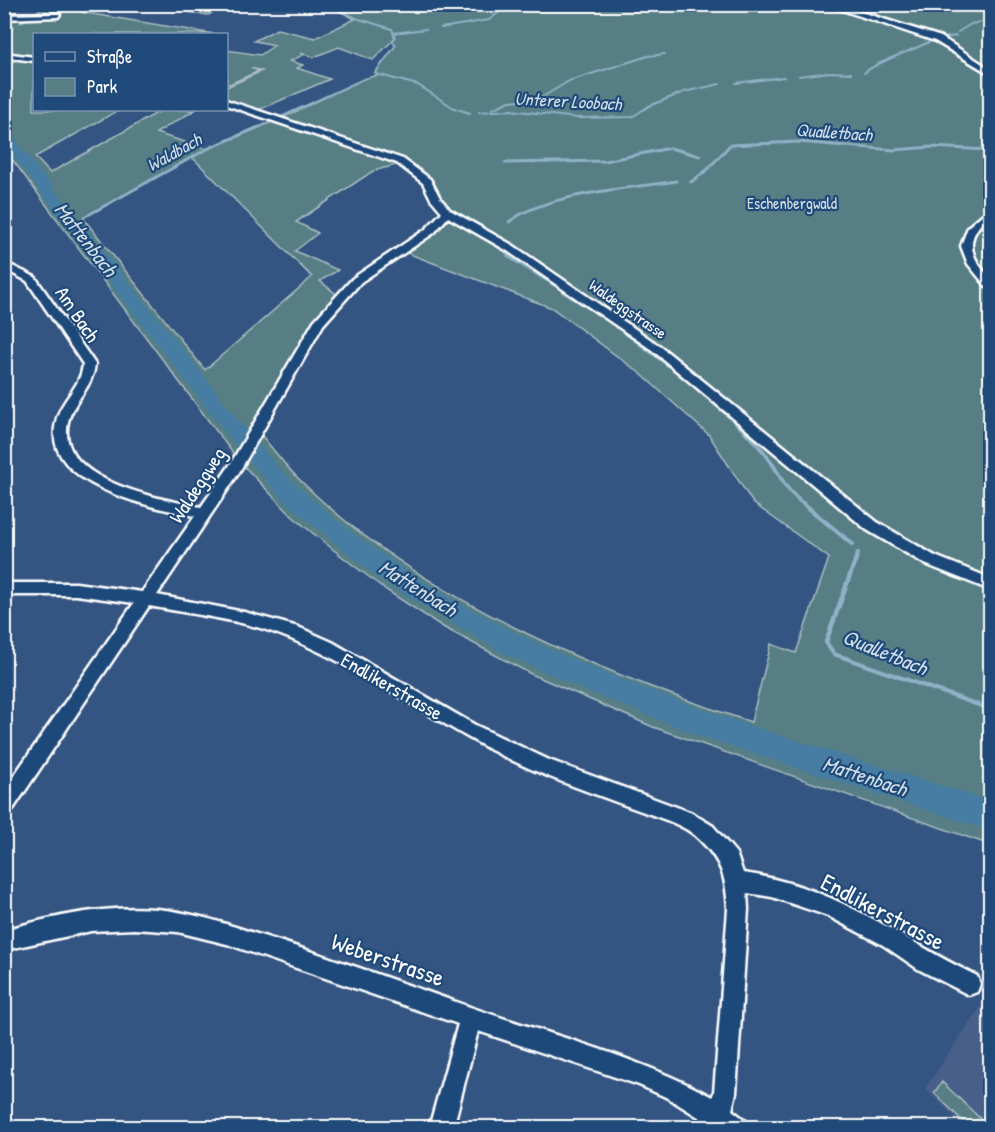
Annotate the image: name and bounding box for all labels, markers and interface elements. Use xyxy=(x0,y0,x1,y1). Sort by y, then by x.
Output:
legend xyxy=(33,33,228,111)
text: Straße xyxy=(87,44,132,69)
text: Park xyxy=(87,74,118,99)
water label: Unterer Loobach xyxy=(514,86,623,116)
water label: Qualletbach xyxy=(795,117,874,147)
water label: Waldbach xyxy=(142,126,207,177)
park label: Eschenbergwald xyxy=(747,192,837,214)
water label: Mattenbach xyxy=(48,196,125,283)
street label: Waldeggstrasse xyxy=(585,274,672,344)
street label: Am Bach xyxy=(49,281,107,347)
street label: Waldeggweg xyxy=(162,442,232,528)
water label: Mattenbach xyxy=(373,553,464,624)
water label: Qualletbach xyxy=(838,622,933,683)
street label: Endlikerstrasse xyxy=(336,646,448,726)
water label: Mattenbach xyxy=(819,749,912,804)
street label: Endlikerstrasse xyxy=(816,865,951,957)
street label: Weberstrasse xyxy=(327,925,449,993)

